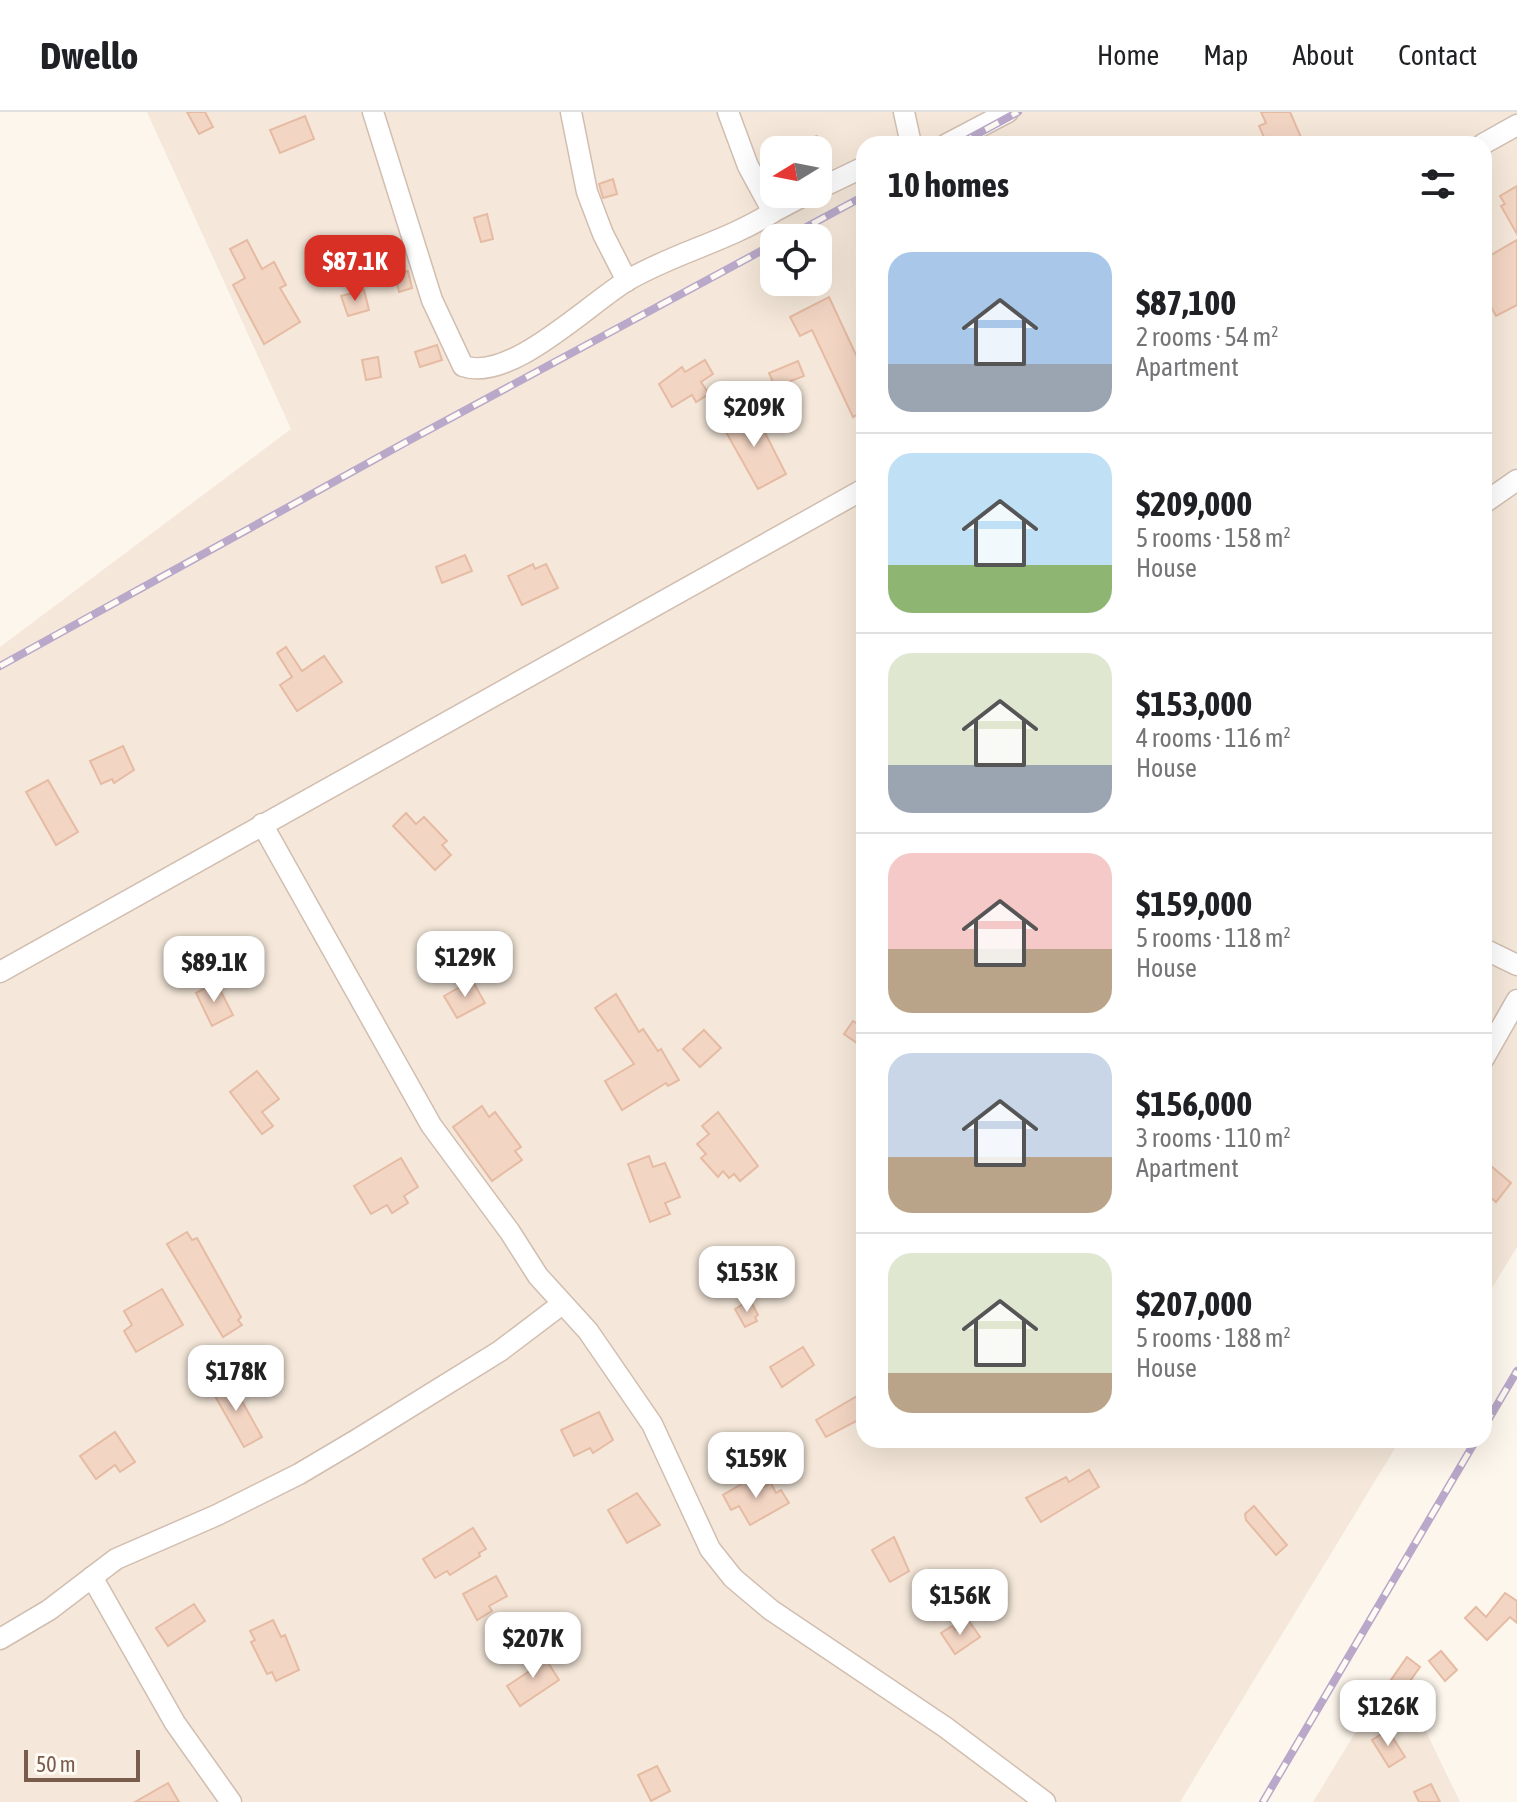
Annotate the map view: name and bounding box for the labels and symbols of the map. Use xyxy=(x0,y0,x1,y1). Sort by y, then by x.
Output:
north arrow xyxy=(760,136,832,208)
pin: $87.1K xyxy=(290,235,420,303)
pin: $209K xyxy=(698,381,810,449)
pin: $129K xyxy=(409,931,521,999)
pin: $89.1K xyxy=(149,936,279,1004)
pin: $153K xyxy=(691,1246,803,1314)
pin: $178K xyxy=(180,1345,292,1413)
pin: $159K xyxy=(700,1432,812,1500)
pin: $156K xyxy=(904,1569,1016,1637)
pin: $207K xyxy=(477,1612,589,1680)
pin: $126K xyxy=(1332,1680,1444,1748)
scale bar xyxy=(24,1746,140,1782)

